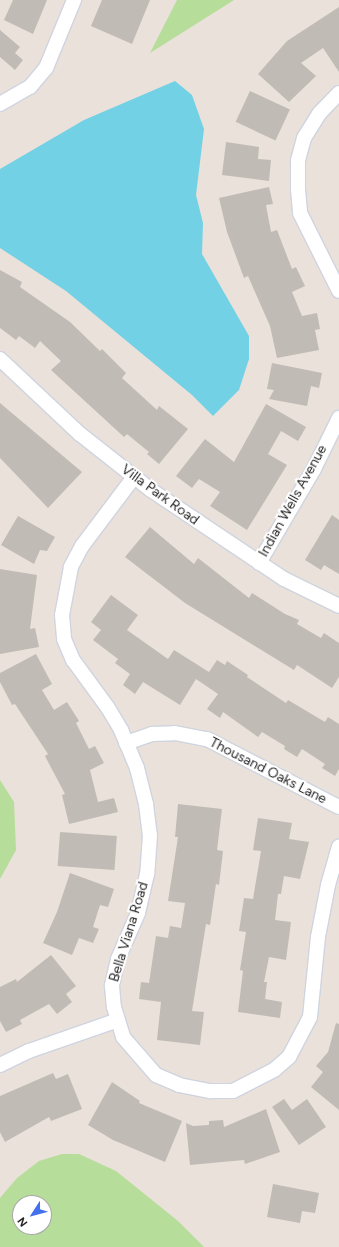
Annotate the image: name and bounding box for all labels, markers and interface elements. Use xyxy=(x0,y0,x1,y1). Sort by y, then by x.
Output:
street label: Indian Wells Avenue xyxy=(255,442,331,560)
street label: Villa Park Road xyxy=(118,461,202,529)
street label: Thousand Oaks Lane xyxy=(207,734,329,808)
street label: Bella Viana Road xyxy=(106,880,152,984)
north arrow xyxy=(12,1195,52,1235)
text: N xyxy=(15,1215,30,1229)

